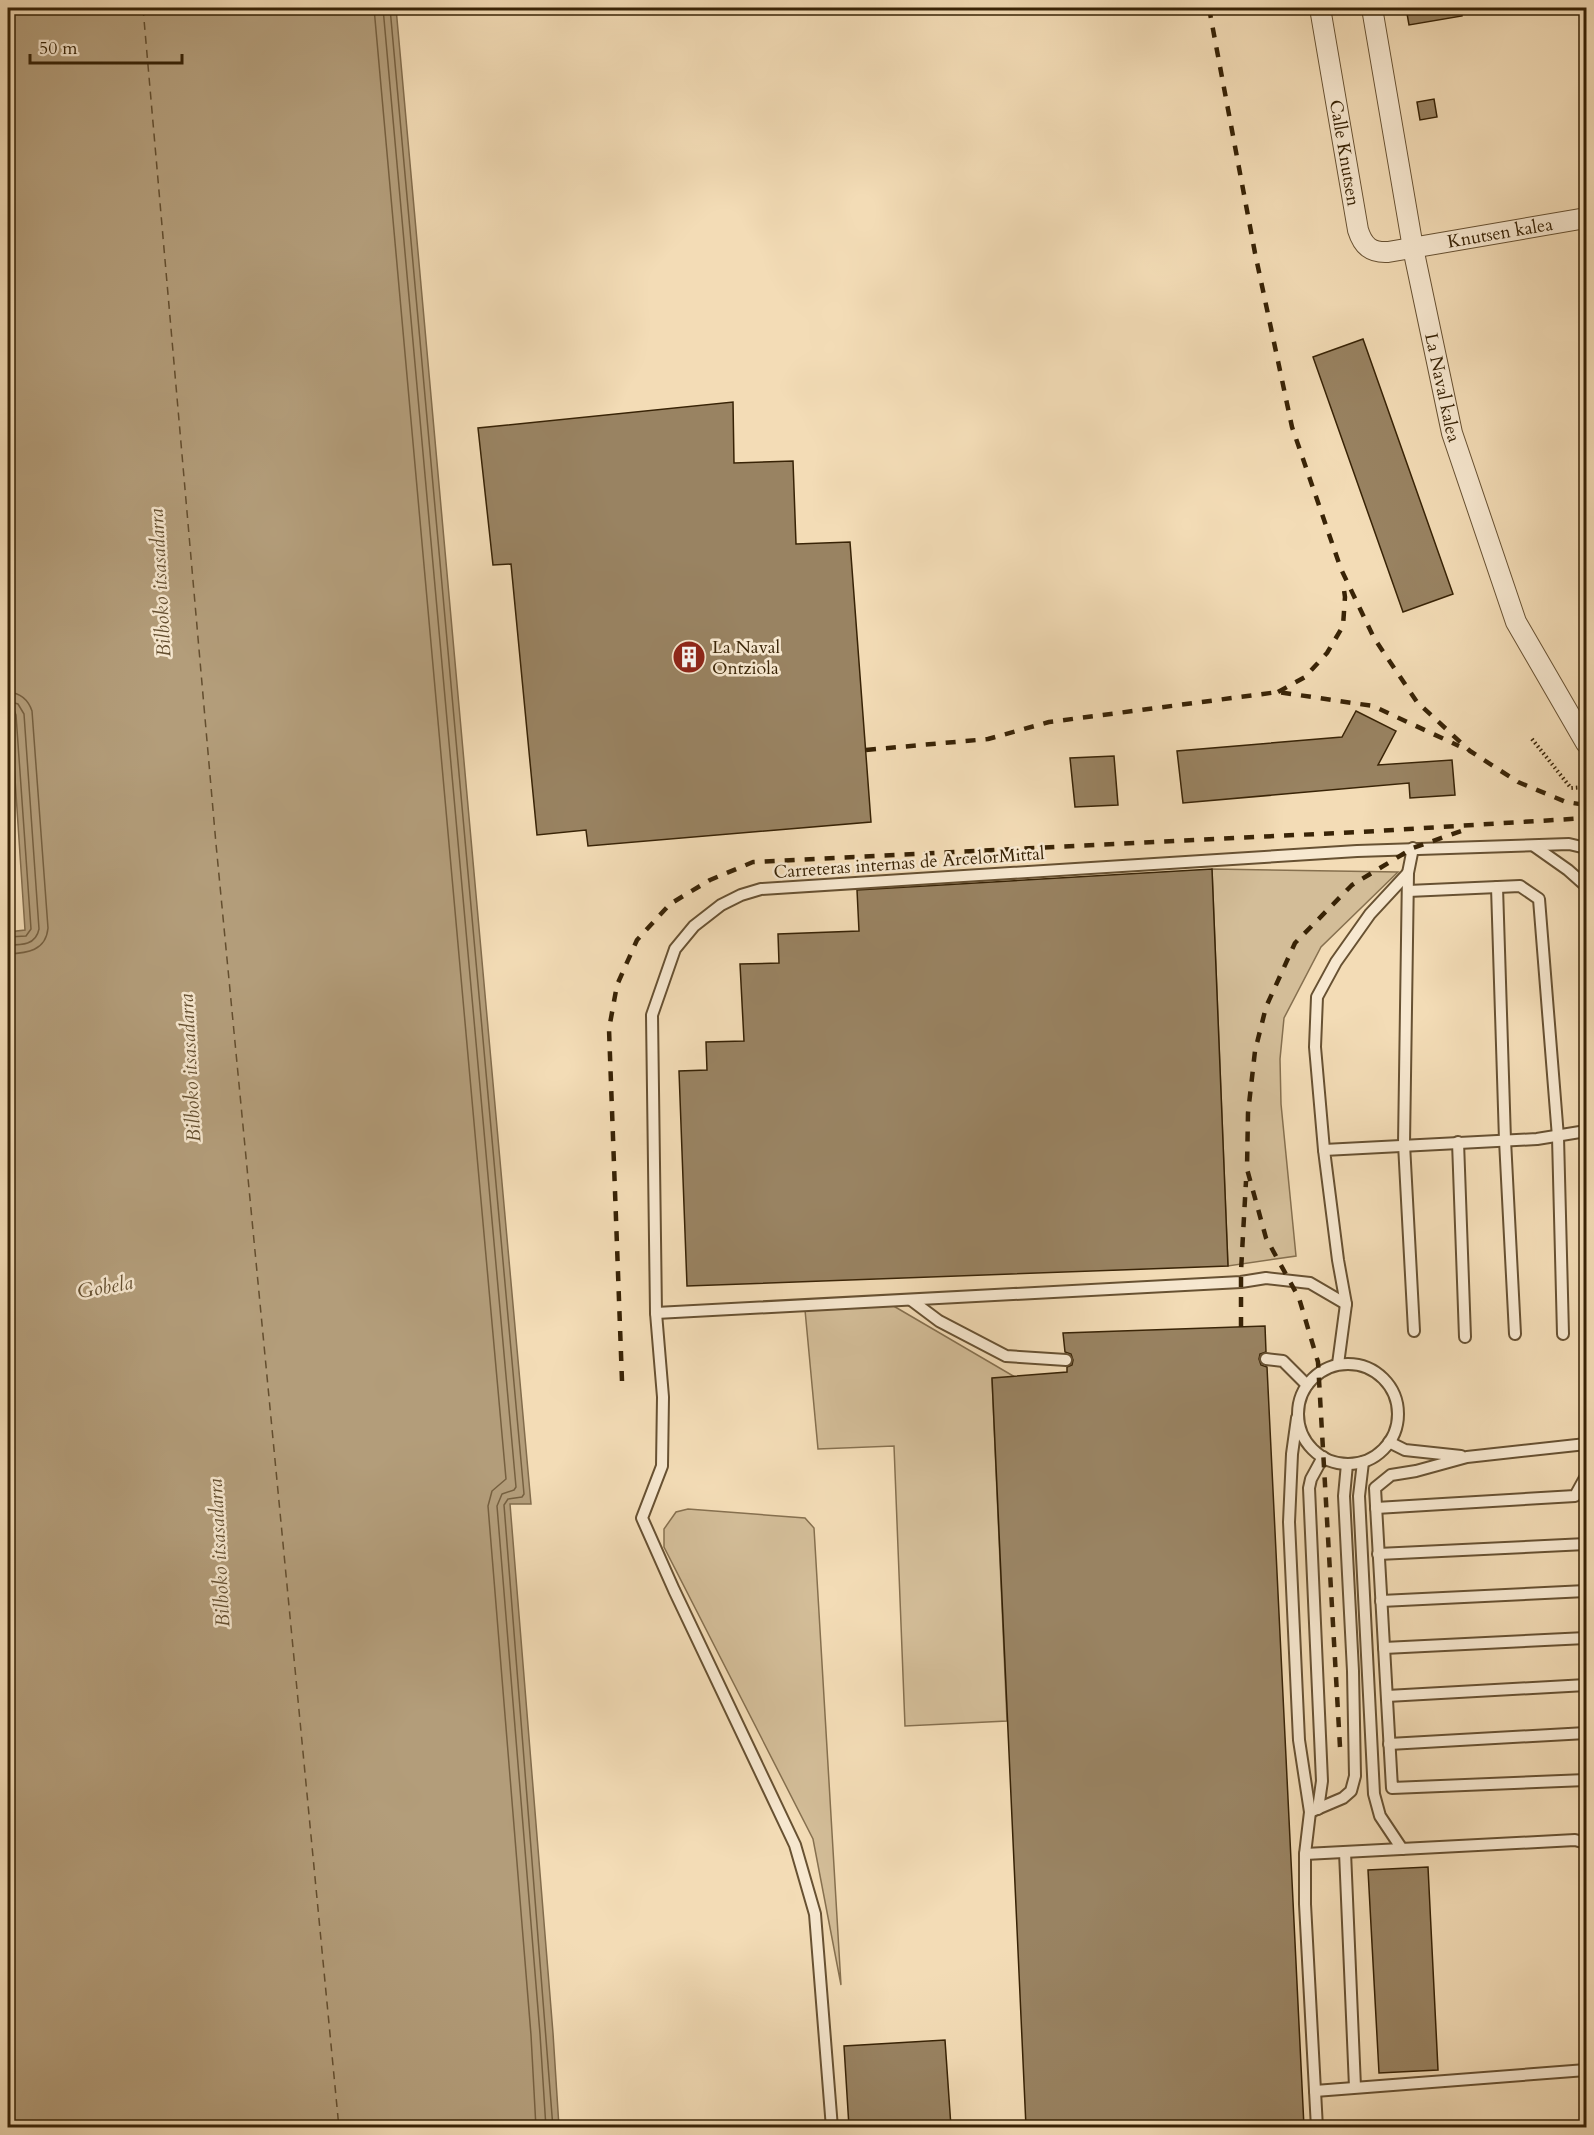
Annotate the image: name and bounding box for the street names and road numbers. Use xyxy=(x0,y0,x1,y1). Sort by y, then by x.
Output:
street label: Calle Knutsen xyxy=(1323,98,1366,209)
street label: Knutsen kalea xyxy=(1445,211,1555,254)
street label: La Naval kalea xyxy=(1419,331,1467,446)
street label: Carreteras internas de ArcelorMittal xyxy=(773,841,1046,885)

